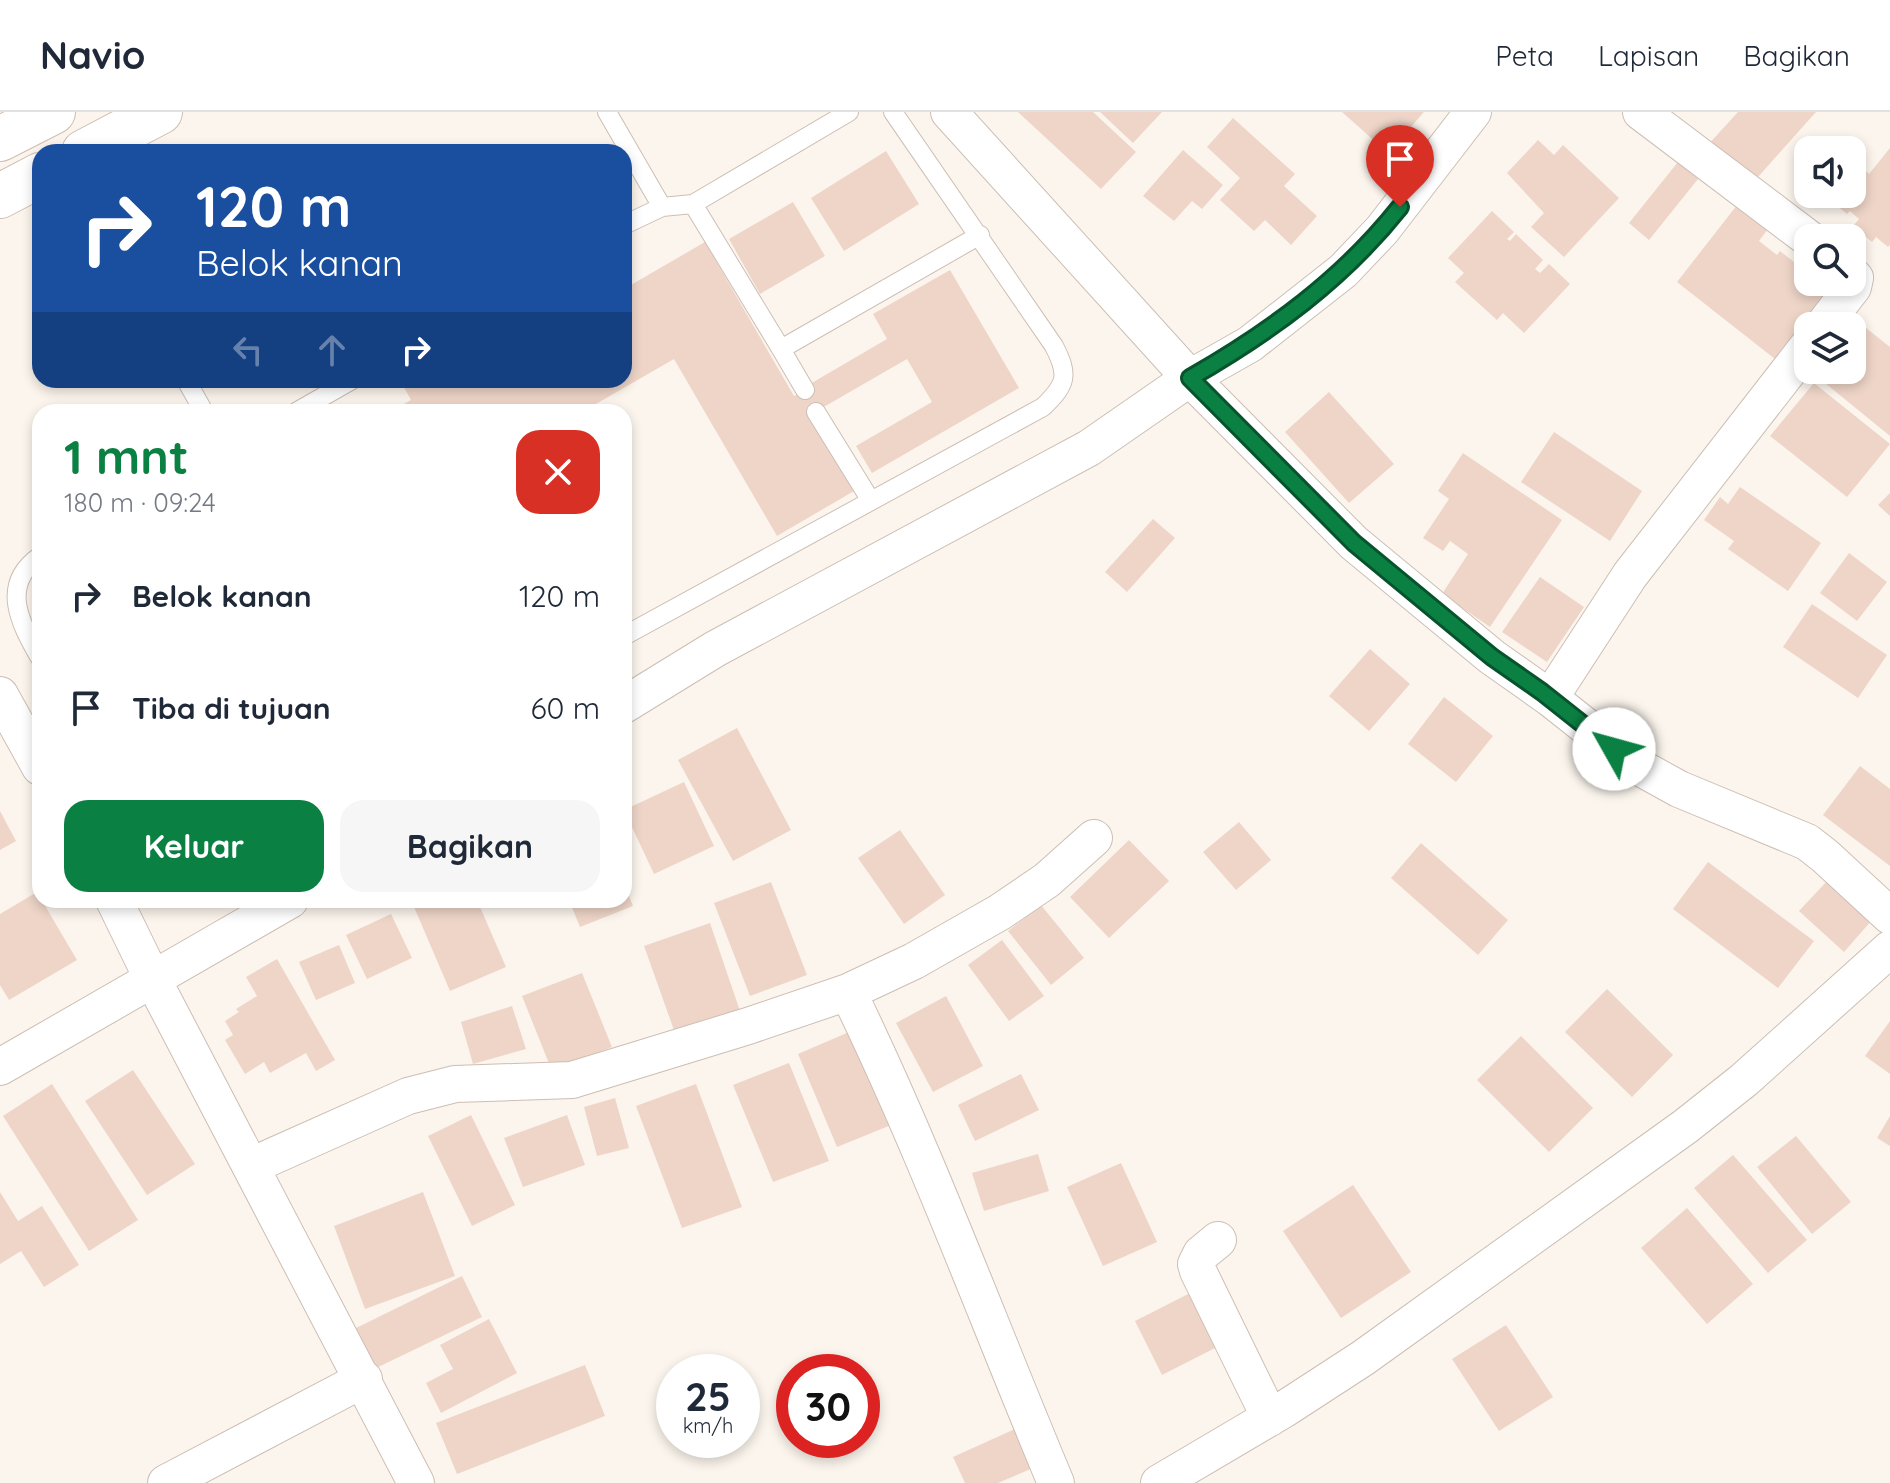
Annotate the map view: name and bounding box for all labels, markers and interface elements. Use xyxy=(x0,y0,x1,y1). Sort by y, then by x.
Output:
text: Navio xyxy=(40,31,145,79)
text: Peta xyxy=(1495,38,1554,73)
text: Lapisan xyxy=(1598,38,1699,73)
text: Bagikan xyxy=(1743,38,1850,73)
pin xyxy=(1366,125,1434,207)
map controls xyxy=(1794,136,1866,384)
button: sound xyxy=(1794,136,1866,208)
icon: arrive xyxy=(1378,137,1422,181)
text: 120 m xyxy=(196,171,351,241)
icon: right xyxy=(64,176,168,280)
button: search xyxy=(1794,224,1866,296)
text: Belok kanan xyxy=(196,240,403,285)
button: layers xyxy=(1794,312,1866,384)
icon: left xyxy=(226,328,270,372)
icon: ahead xyxy=(310,328,354,372)
icon: right xyxy=(394,328,438,372)
text: 1 mnt xyxy=(64,426,189,486)
button: close xyxy=(516,430,600,514)
text: 180 m · 09:24 xyxy=(64,486,216,519)
icon: right xyxy=(64,574,108,618)
text: Belok kanan xyxy=(132,577,312,615)
text: 120 m xyxy=(519,577,600,615)
icon: arrive xyxy=(64,686,108,730)
text: Tiba di tujuan xyxy=(132,689,331,727)
text: 60 m xyxy=(530,689,600,727)
position arrow xyxy=(1572,707,1656,791)
button: Keluar xyxy=(64,800,324,892)
button: Bagikan xyxy=(340,800,600,892)
speed limit sign: 30 xyxy=(776,1354,880,1458)
text: 25 xyxy=(685,1371,731,1421)
text: km/h xyxy=(683,1413,733,1438)

